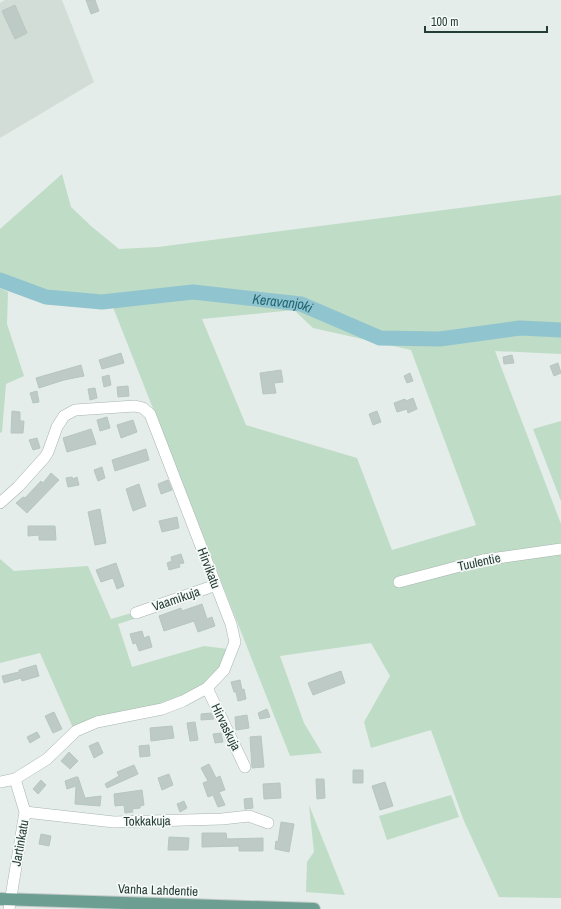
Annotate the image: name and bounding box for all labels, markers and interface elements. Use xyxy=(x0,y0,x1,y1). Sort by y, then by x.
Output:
scale bar xyxy=(425,8,547,34)
text: 100 m xyxy=(431,14,458,30)
water label: Keravanjoki xyxy=(251,290,316,317)
street label: Hirvikatu xyxy=(193,545,225,591)
street label: Tuulentie xyxy=(456,549,502,575)
street label: Vaamikuja xyxy=(150,583,202,615)
street label: Hirvaskuja xyxy=(207,701,245,753)
street label: Tokkakuja xyxy=(123,812,171,830)
street label: Jartinkatu xyxy=(8,818,32,868)
street label: Vanha Lahdentie xyxy=(118,880,199,900)

